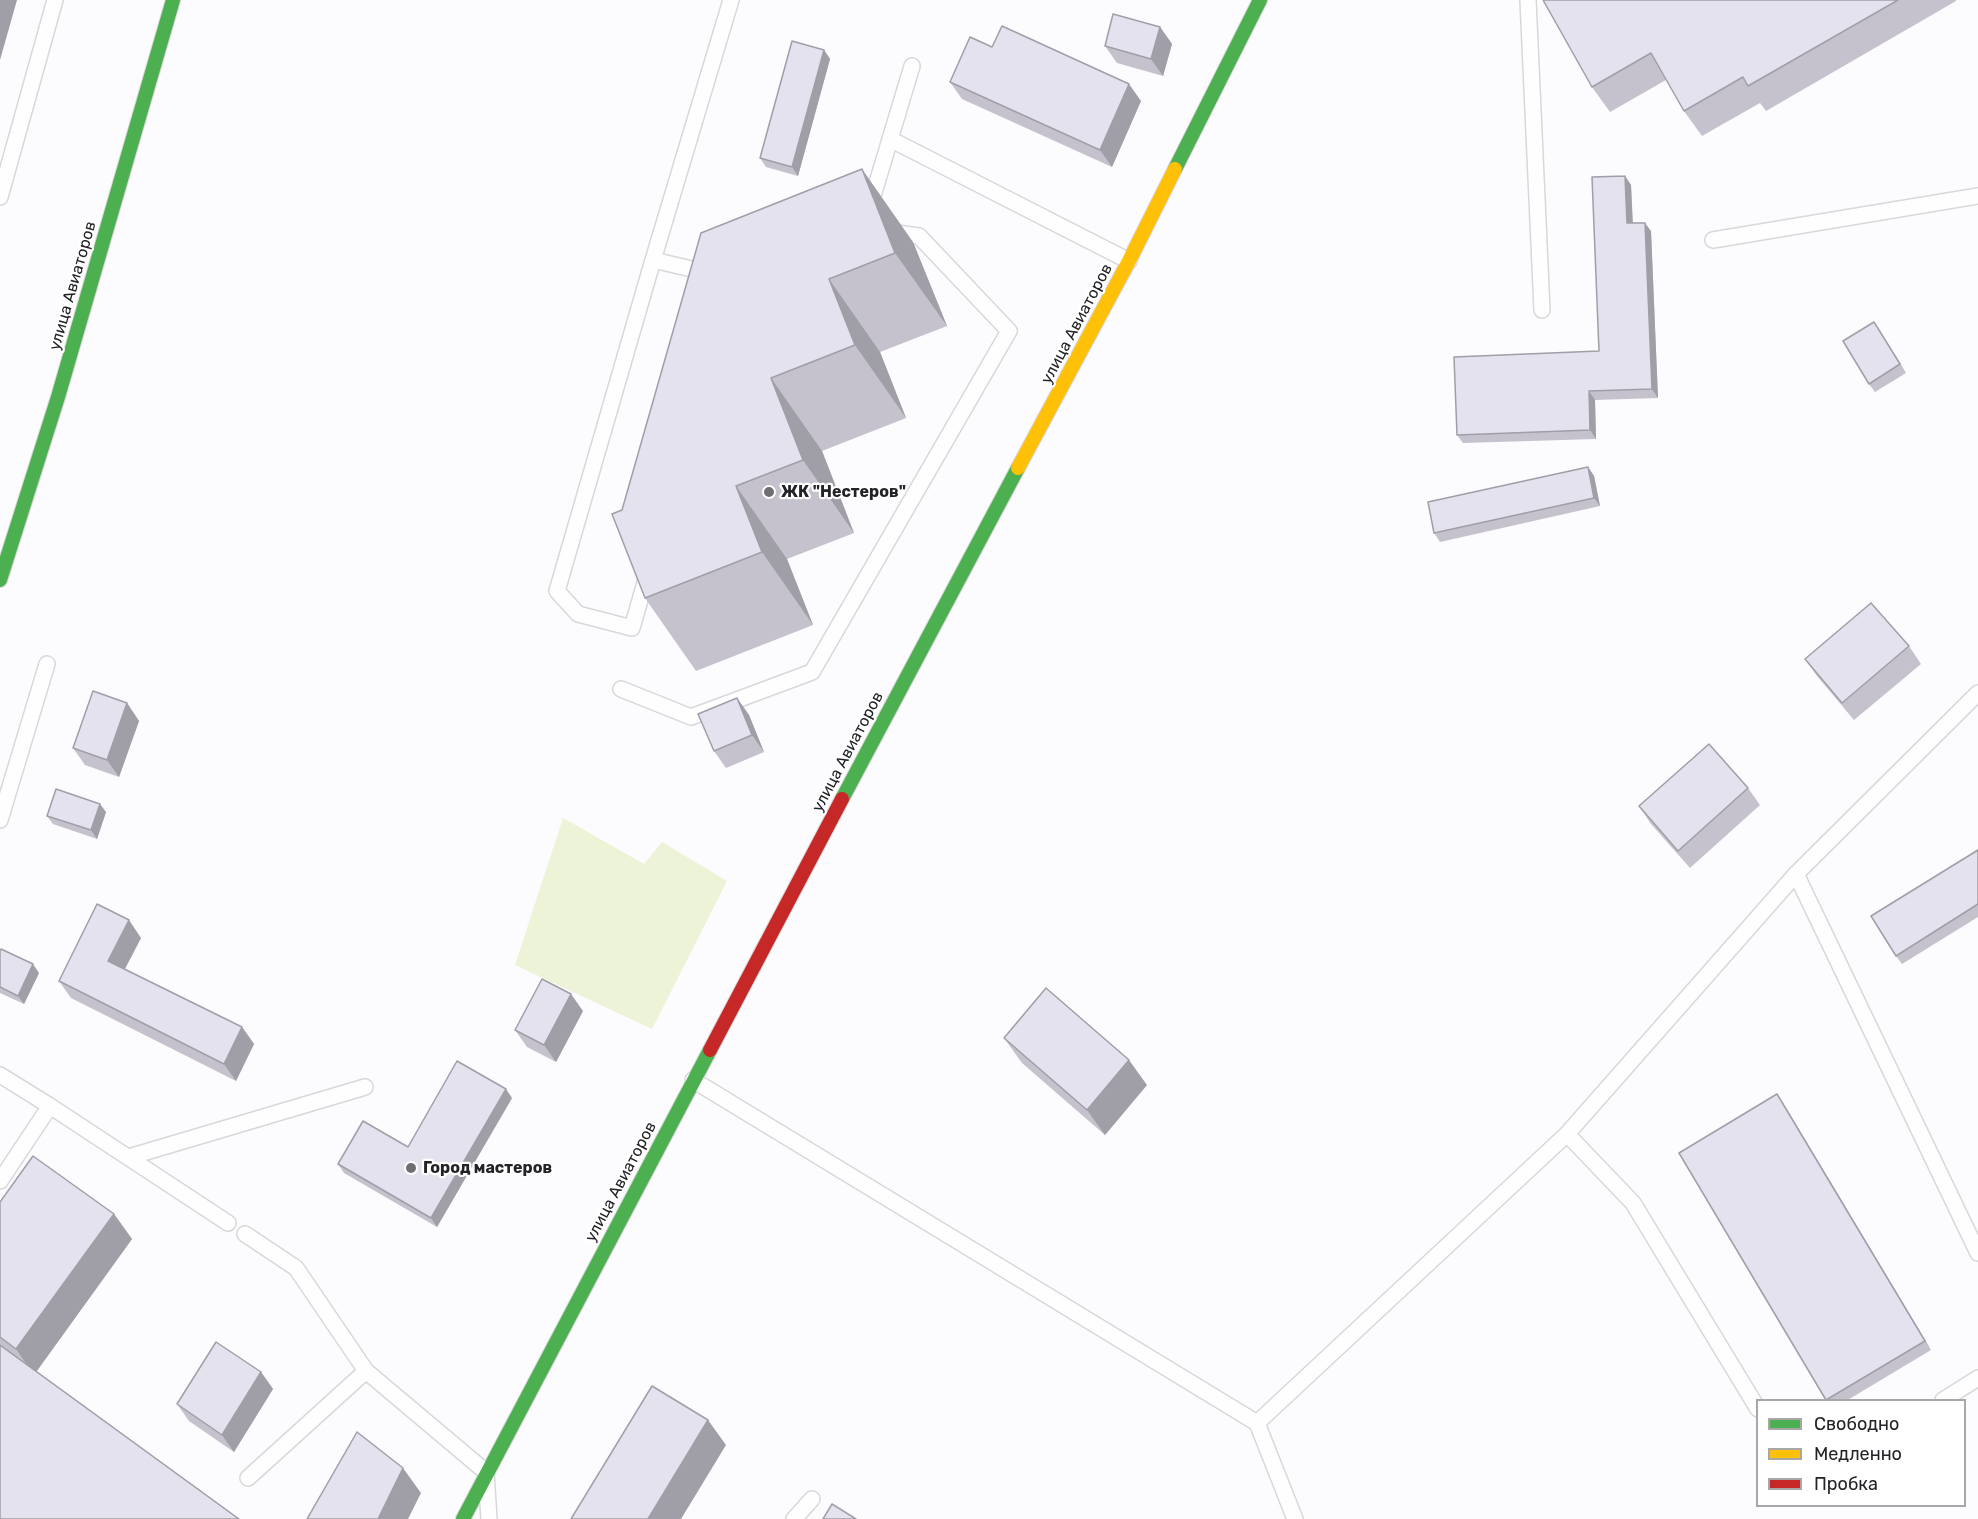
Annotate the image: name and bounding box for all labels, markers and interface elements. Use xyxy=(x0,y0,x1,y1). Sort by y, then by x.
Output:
street label: улица Авиаторов xyxy=(45,219,101,353)
street label: улица Авиаторов xyxy=(1037,261,1117,387)
place label: ЖК "Нестеров" xyxy=(781,482,906,502)
marker: ЖК "Нестеров" xyxy=(762,485,776,499)
street label: улица Авиаторов xyxy=(808,689,888,815)
street label: улица Авиаторов xyxy=(581,1119,661,1245)
place label: Город мастеров xyxy=(423,1158,552,1178)
marker: Город мастеров xyxy=(404,1161,418,1175)
legend xyxy=(1756,1399,1966,1507)
text: Свободно xyxy=(1814,1413,1899,1435)
text: Медленно xyxy=(1814,1443,1902,1465)
text: Пробка xyxy=(1814,1473,1878,1495)

